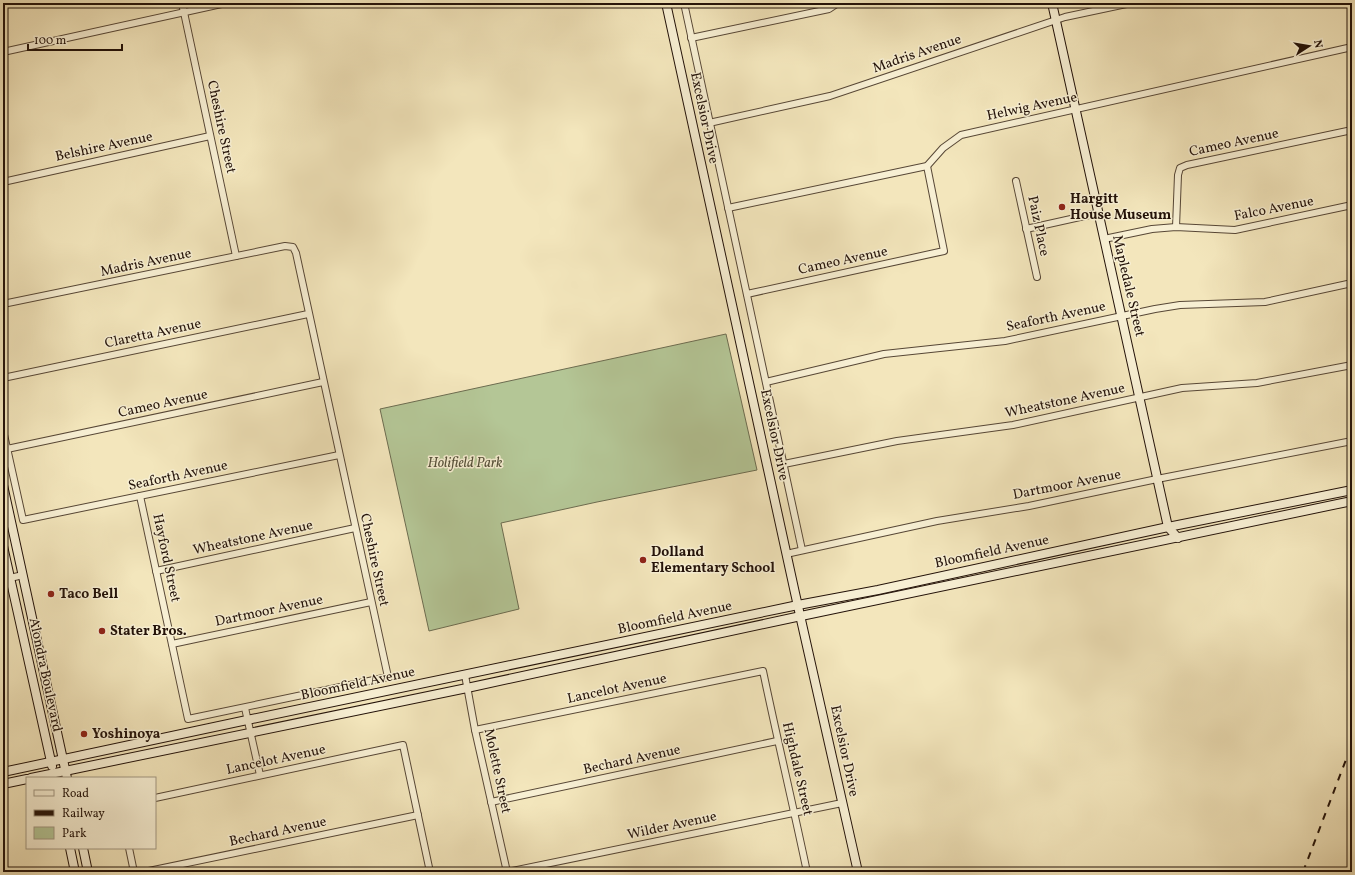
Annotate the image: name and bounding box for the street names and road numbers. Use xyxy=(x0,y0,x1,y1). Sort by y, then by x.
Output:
street label: Madris Avenue xyxy=(870,30,964,78)
street label: Excelsior Drive xyxy=(685,71,723,166)
street label: Cheshire Street xyxy=(202,79,240,175)
street label: Helwig Avenue xyxy=(985,88,1079,126)
street label: Cameo Avenue xyxy=(1187,124,1281,162)
street label: Belshire Avenue xyxy=(54,127,155,167)
street label: Falco Avenue xyxy=(1233,192,1316,226)
street label: Paiz Place xyxy=(1022,194,1054,258)
street label: Mapledale Street xyxy=(1107,233,1149,339)
street label: Cameo Avenue xyxy=(796,242,890,280)
street label: Madris Avenue xyxy=(99,244,194,282)
street label: Seaforth Avenue xyxy=(1004,297,1108,337)
street label: Claretta Avenue xyxy=(103,314,203,353)
street label: Wheatstone Avenue xyxy=(1003,379,1127,423)
street label: Cameo Avenue xyxy=(116,385,210,423)
street label: Excelsior Drive xyxy=(755,388,793,483)
street label: Seaforth Avenue xyxy=(126,456,230,496)
street label: Dartmoor Avenue xyxy=(1011,465,1123,505)
street label: Hayford Street xyxy=(147,512,185,604)
street label: Cheshire Street xyxy=(355,512,393,608)
street label: Wheatstone Avenue xyxy=(191,516,315,560)
street label: Bloomfield Avenue xyxy=(933,531,1051,573)
street label: Dartmoor Avenue xyxy=(213,590,325,632)
street label: Bloomfield Avenue xyxy=(616,597,734,639)
street label: Alondra Boulevard xyxy=(24,616,66,734)
street label: Bloomfield Avenue xyxy=(299,663,417,705)
street label: Lancelot Avenue xyxy=(566,669,669,709)
street label: Excelsior Drive xyxy=(825,704,863,799)
street label: Highdale Street xyxy=(777,720,817,818)
street label: Molette Street xyxy=(479,727,515,815)
street label: Lancelot Avenue xyxy=(225,740,328,780)
street label: Bechard Avenue xyxy=(582,740,683,780)
street label: Wilder Avenue xyxy=(626,807,719,845)
street label: Bechard Avenue xyxy=(228,812,329,852)

